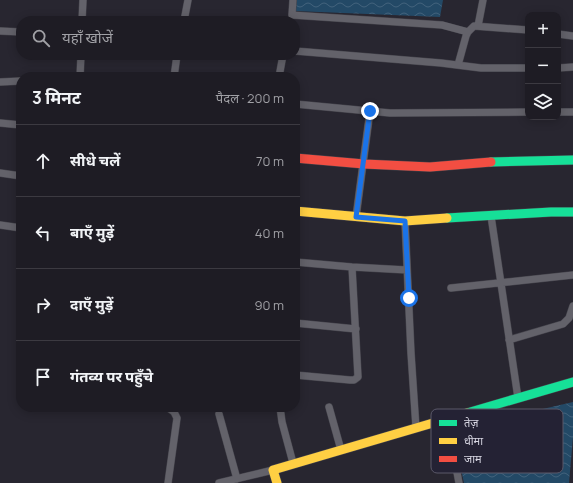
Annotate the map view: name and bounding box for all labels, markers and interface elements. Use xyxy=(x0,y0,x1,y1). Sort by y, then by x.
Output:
map controls xyxy=(525,12,561,120)
button: + xyxy=(525,12,561,48)
search box xyxy=(16,16,300,60)
icon: search xyxy=(30,27,52,49)
text: यहाँ खोजें xyxy=(62,27,113,48)
button: − xyxy=(525,48,561,84)
button: layers xyxy=(525,84,561,120)
text: 3 मिनट xyxy=(32,86,81,109)
text: पैदल · 200 m xyxy=(216,89,284,107)
route end xyxy=(361,102,379,120)
icon: ahead xyxy=(32,150,54,172)
text: सीधे चलें xyxy=(70,150,120,171)
text: 70 m xyxy=(256,152,284,170)
icon: left xyxy=(32,222,54,244)
text: बाएँ मुड़ें xyxy=(70,222,114,243)
text: 40 m xyxy=(255,224,284,242)
route start xyxy=(400,289,418,307)
icon: right xyxy=(32,294,54,316)
text: दाएँ मुड़ें xyxy=(70,294,113,315)
text: 90 m xyxy=(254,296,284,314)
icon: arrive xyxy=(32,366,54,388)
text: गंतव्य पर पहुँचे xyxy=(70,366,153,387)
legend xyxy=(431,409,563,473)
text: तेज़ xyxy=(464,415,479,430)
text: धीमा xyxy=(464,433,483,448)
text: जाम xyxy=(464,451,482,466)

